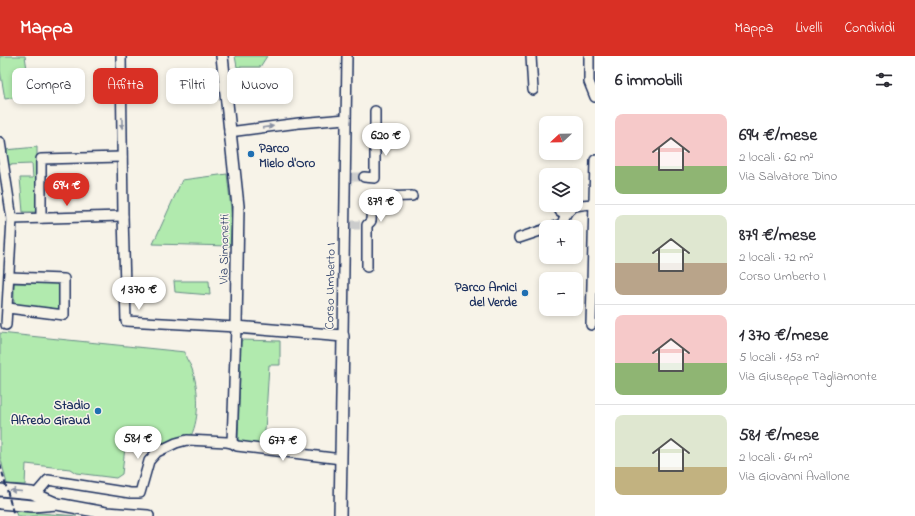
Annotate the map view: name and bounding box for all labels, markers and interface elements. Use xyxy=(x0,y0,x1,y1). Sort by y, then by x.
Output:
text: Mappa xyxy=(20,15,73,42)
text: Mappa xyxy=(735,18,773,39)
text: Livelli xyxy=(795,18,822,39)
text: Condividi xyxy=(844,18,895,39)
chip: Compra xyxy=(12,68,85,104)
chip: Affitta xyxy=(93,68,158,104)
chip: Filtri xyxy=(166,68,219,104)
chip: Nuovo xyxy=(227,68,293,104)
text: 6 immobili xyxy=(615,68,682,93)
icon: filters xyxy=(873,69,895,91)
north arrow xyxy=(539,116,583,160)
map controls xyxy=(539,116,583,316)
one-way arrow xyxy=(119,117,125,130)
pin: 620 € xyxy=(358,123,414,157)
text: 694 €/mese xyxy=(739,123,817,148)
one-way arrow xyxy=(262,124,274,130)
text: 620 € xyxy=(371,126,401,145)
icon: home xyxy=(647,130,695,178)
place label: Parco Mielo d'Oro xyxy=(259,139,315,173)
text: 2 locali · 62 m² xyxy=(739,148,814,167)
marker: Parco Mielo d'Oro xyxy=(246,149,256,159)
text: Via Salvatore Dino xyxy=(739,167,837,186)
button: layers xyxy=(539,168,583,212)
pin: 694 € xyxy=(39,173,95,207)
text: 694 € xyxy=(53,176,81,195)
pin: 879 € xyxy=(353,189,409,223)
text: 879 € xyxy=(368,192,394,211)
street label: Via Simonetti xyxy=(214,214,235,285)
button: + xyxy=(539,220,583,264)
text: 879 €/mese xyxy=(739,223,816,248)
icon: home xyxy=(647,231,695,279)
street label: Corso Umberto I xyxy=(320,242,341,330)
text: 2 locali · 72 m² xyxy=(739,248,813,267)
text: Corso Umberto I xyxy=(739,267,826,286)
button: − xyxy=(539,272,583,316)
pin: 1 370 € xyxy=(102,277,176,311)
place label: Parco Amici del Verde xyxy=(455,278,518,312)
text: 1 370 € xyxy=(121,280,157,299)
marker: Parco Amici del Verde xyxy=(520,288,530,298)
text: 1 370 €/mese xyxy=(739,323,828,348)
icon: home xyxy=(647,331,695,379)
text: 5 locali · 153 m² xyxy=(739,348,819,367)
text: Via Giuseppe Tagliamonte xyxy=(739,367,877,386)
place label: Stadio Alfredo Giraud xyxy=(11,396,91,430)
marker: Stadio Alfredo Giraud xyxy=(93,406,103,416)
text: 581 €/mese xyxy=(739,423,819,448)
pin: 581 € xyxy=(110,426,166,460)
pin: 677 € xyxy=(255,428,311,462)
text: 581 € xyxy=(124,429,152,448)
text: 677 € xyxy=(269,431,297,450)
icon: home xyxy=(647,431,695,479)
text: 2 locali · 64 m² xyxy=(739,448,813,467)
text: Via Giovanni Avallone xyxy=(739,467,849,486)
one-way arrow xyxy=(10,488,22,495)

